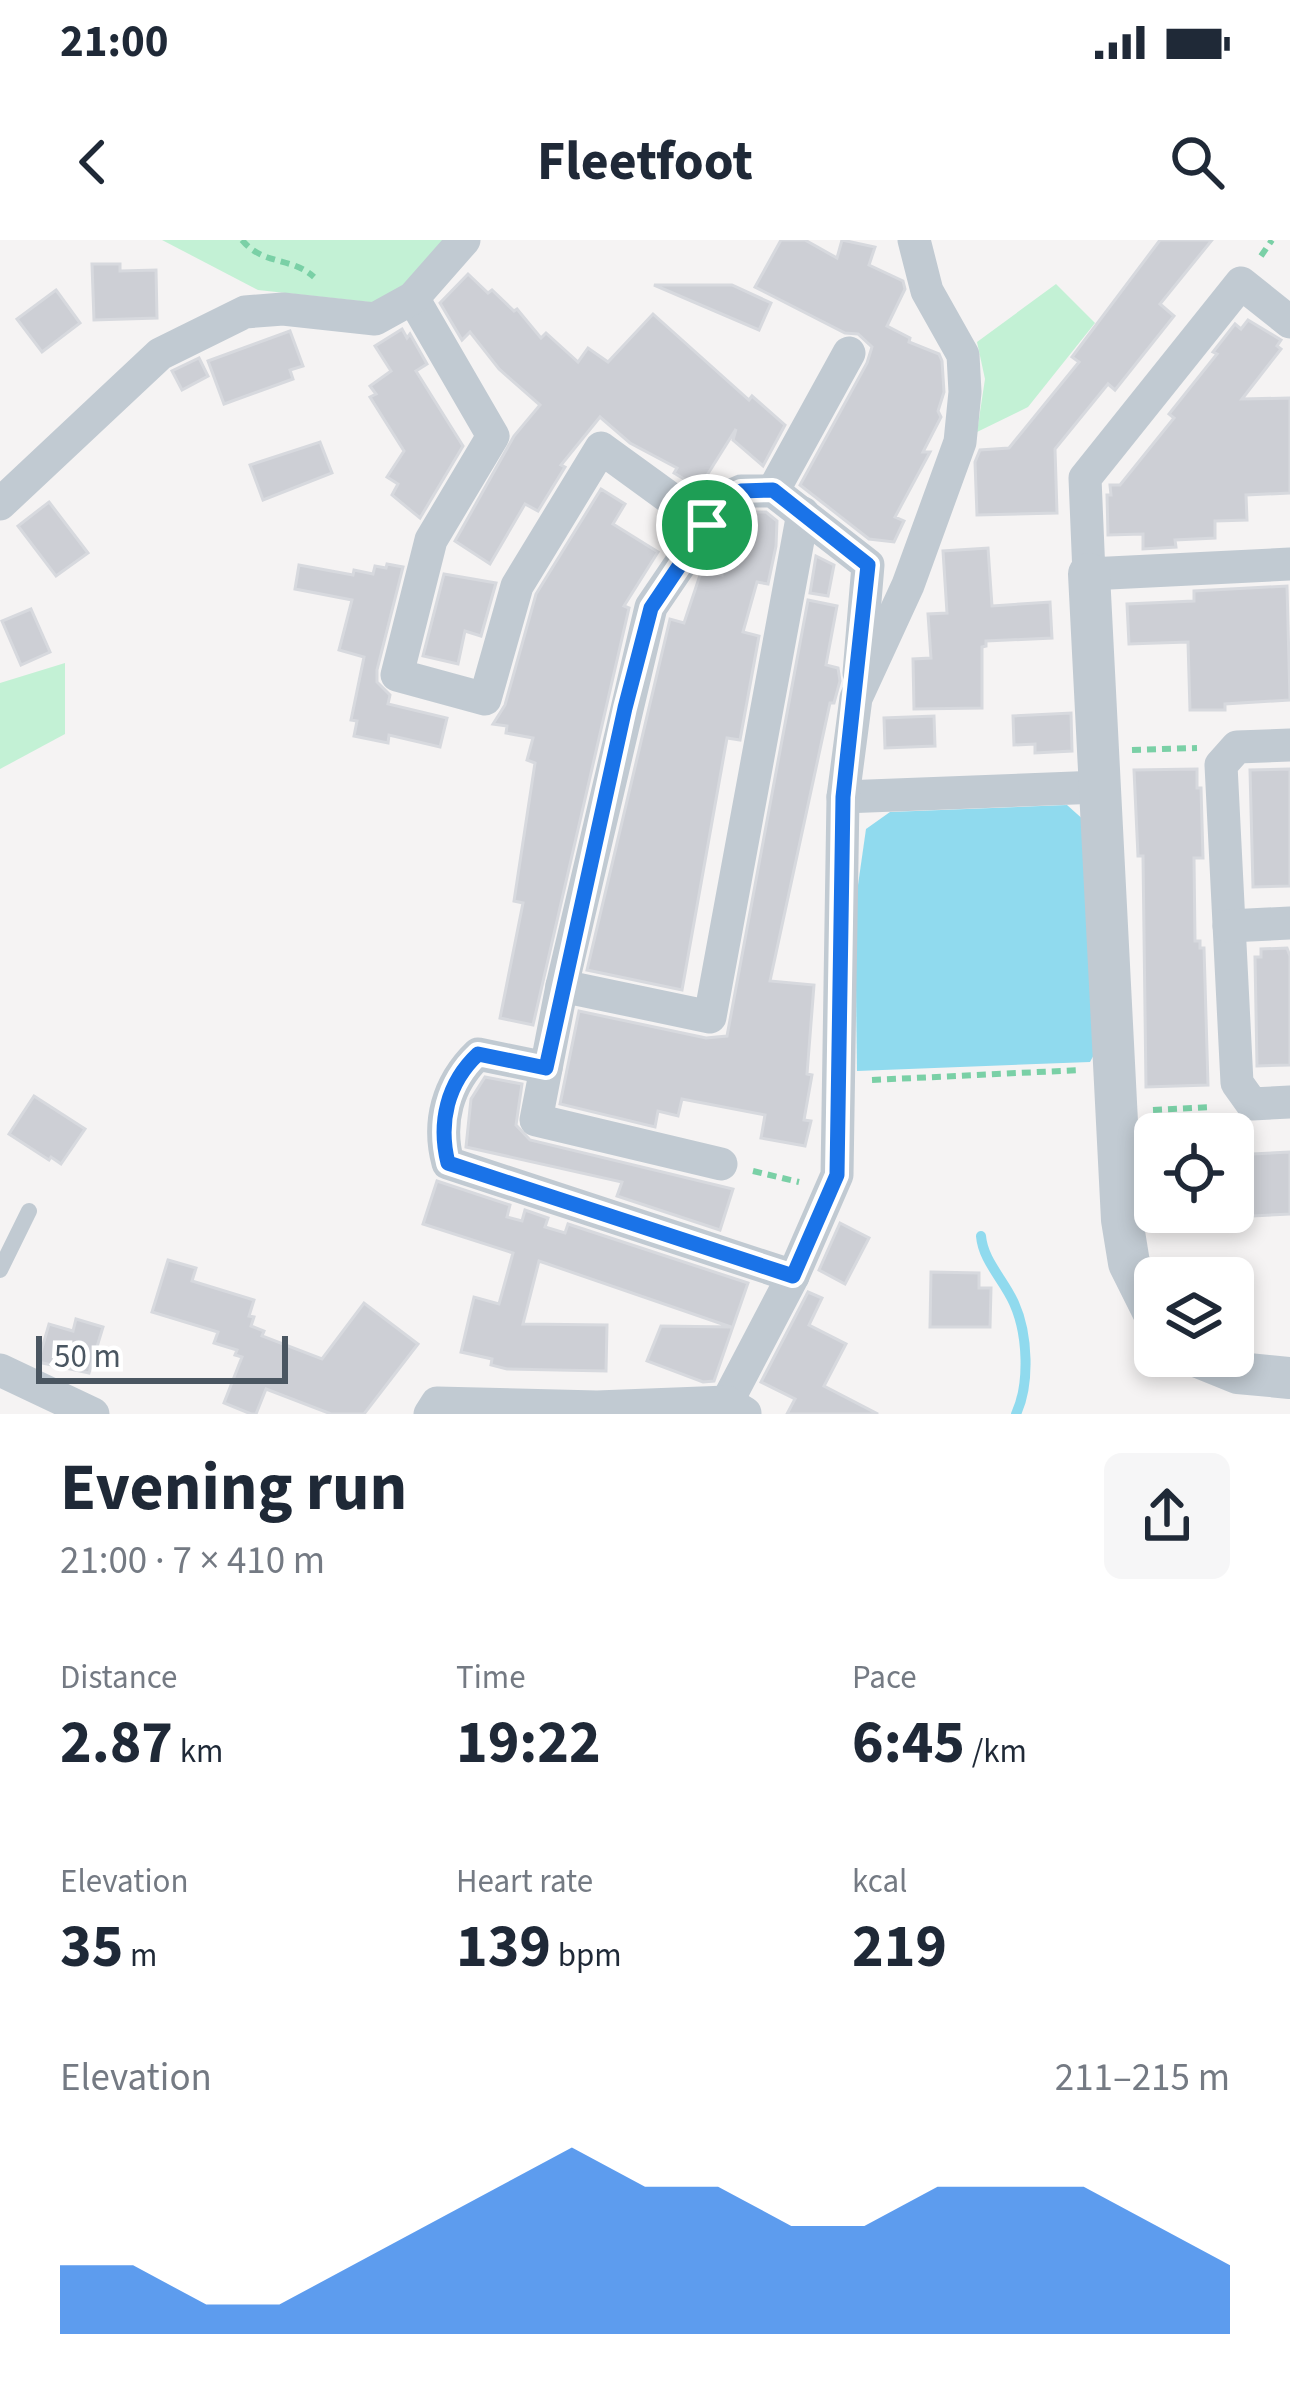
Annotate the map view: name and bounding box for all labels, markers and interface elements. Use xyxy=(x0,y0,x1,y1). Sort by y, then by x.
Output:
text: 21:00 xyxy=(60,10,169,74)
text: Fleetfoot xyxy=(537,124,753,201)
icon: back xyxy=(60,129,126,195)
icon: search xyxy=(1164,129,1230,195)
pin xyxy=(656,474,758,576)
icon: arrive xyxy=(674,492,740,558)
map controls xyxy=(1134,1113,1254,1377)
button: locate xyxy=(1134,1113,1254,1233)
button: layers xyxy=(1134,1257,1254,1377)
scale bar xyxy=(36,1330,288,1383)
text: 50 m xyxy=(54,1333,121,1380)
text: Evening run xyxy=(60,1441,407,1535)
button: share xyxy=(1104,1453,1230,1579)
text: 21:00 · 7 × 410 m xyxy=(60,1533,325,1589)
text: Distance xyxy=(60,1654,177,1701)
text: Time xyxy=(456,1654,526,1701)
text: Pace xyxy=(852,1654,917,1701)
text: 2.87 xyxy=(60,1701,173,1786)
text: 19:22 xyxy=(456,1701,601,1786)
text: 6:45 xyxy=(852,1701,965,1786)
text: km xyxy=(173,1728,223,1775)
text: /km xyxy=(965,1728,1027,1775)
text: Elevation xyxy=(60,1858,189,1905)
text: Heart rate xyxy=(456,1858,593,1905)
text: kcal xyxy=(852,1858,908,1905)
text: 35 xyxy=(60,1905,123,1990)
text: 139 xyxy=(456,1905,551,1990)
text: 219 xyxy=(852,1905,947,1990)
text: m xyxy=(123,1932,157,1979)
text: bpm xyxy=(551,1932,622,1979)
text: Elevation xyxy=(60,2050,212,2106)
text: 211–215 m xyxy=(1055,2050,1230,2106)

